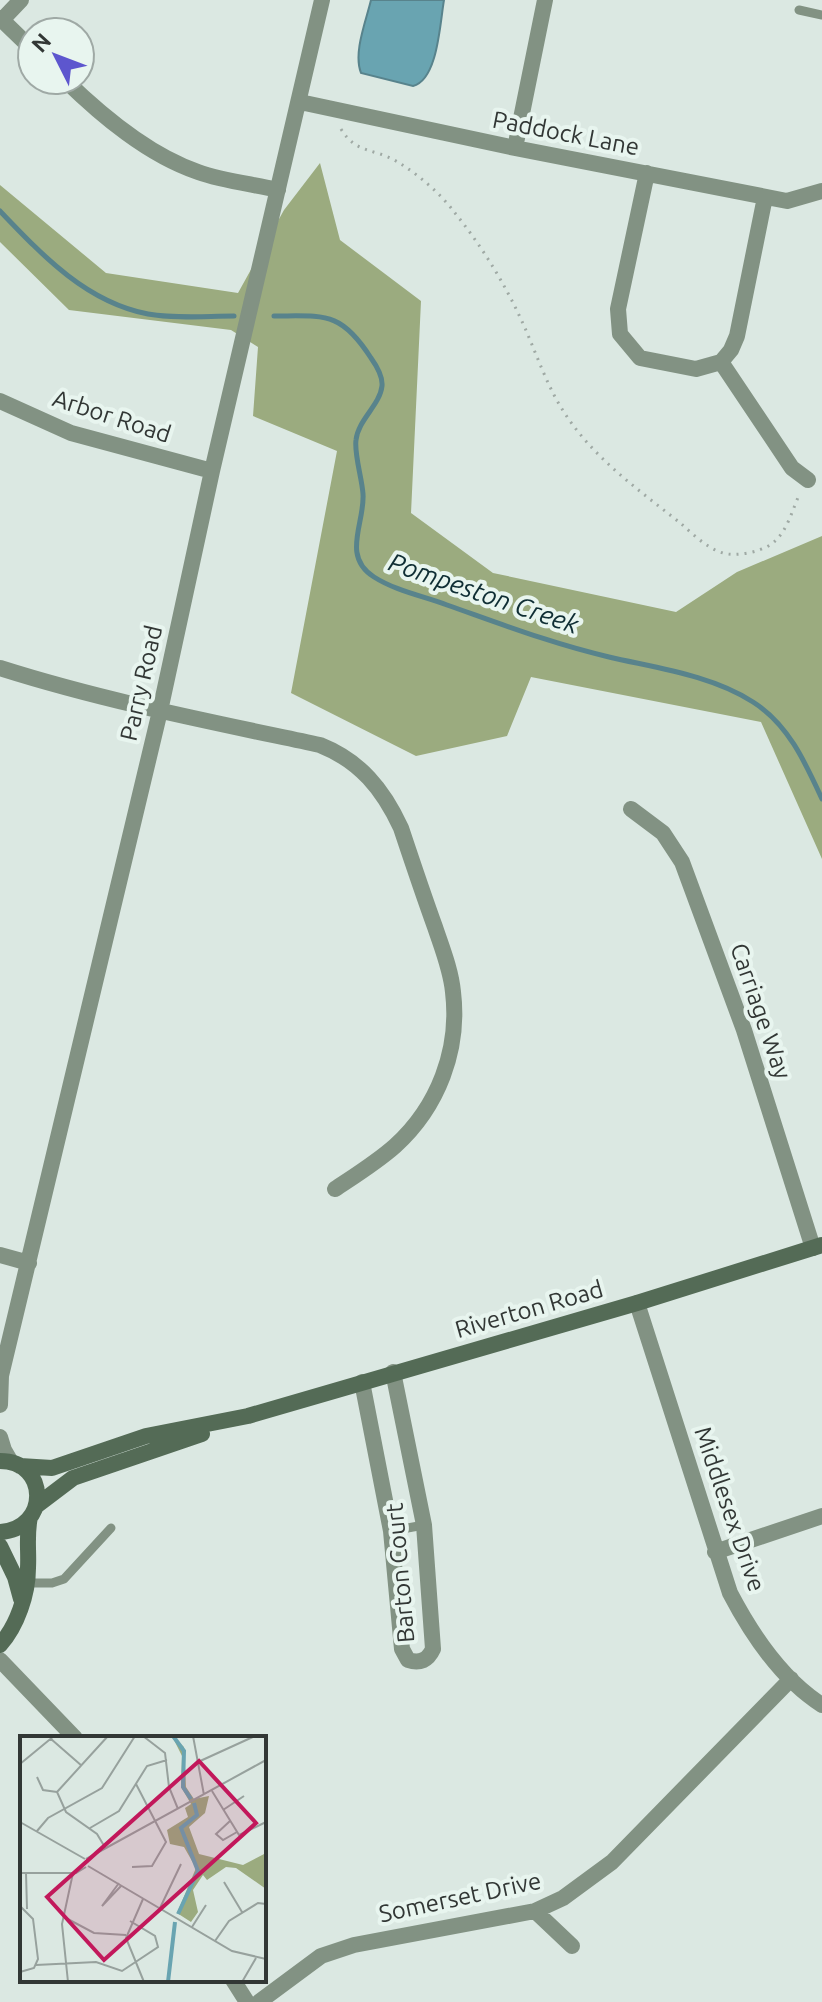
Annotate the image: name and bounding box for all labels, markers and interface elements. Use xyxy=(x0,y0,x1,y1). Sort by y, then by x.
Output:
north arrow xyxy=(16,16,96,96)
text: N xyxy=(26,28,56,57)
street label: Paddock Lane xyxy=(490,106,642,160)
street label: Arbor Road xyxy=(49,384,175,448)
water label: Pompeston Creek xyxy=(385,547,583,639)
street label: Parry Road xyxy=(115,623,167,743)
street label: Carriage Way xyxy=(725,940,797,1083)
street label: Riverton Road xyxy=(452,1275,606,1343)
street label: Middlesex Drive xyxy=(689,1423,771,1595)
street label: Barton Court xyxy=(380,1501,420,1644)
inset map xyxy=(20,1736,266,1982)
street label: Somerset Drive xyxy=(376,1867,544,1927)

